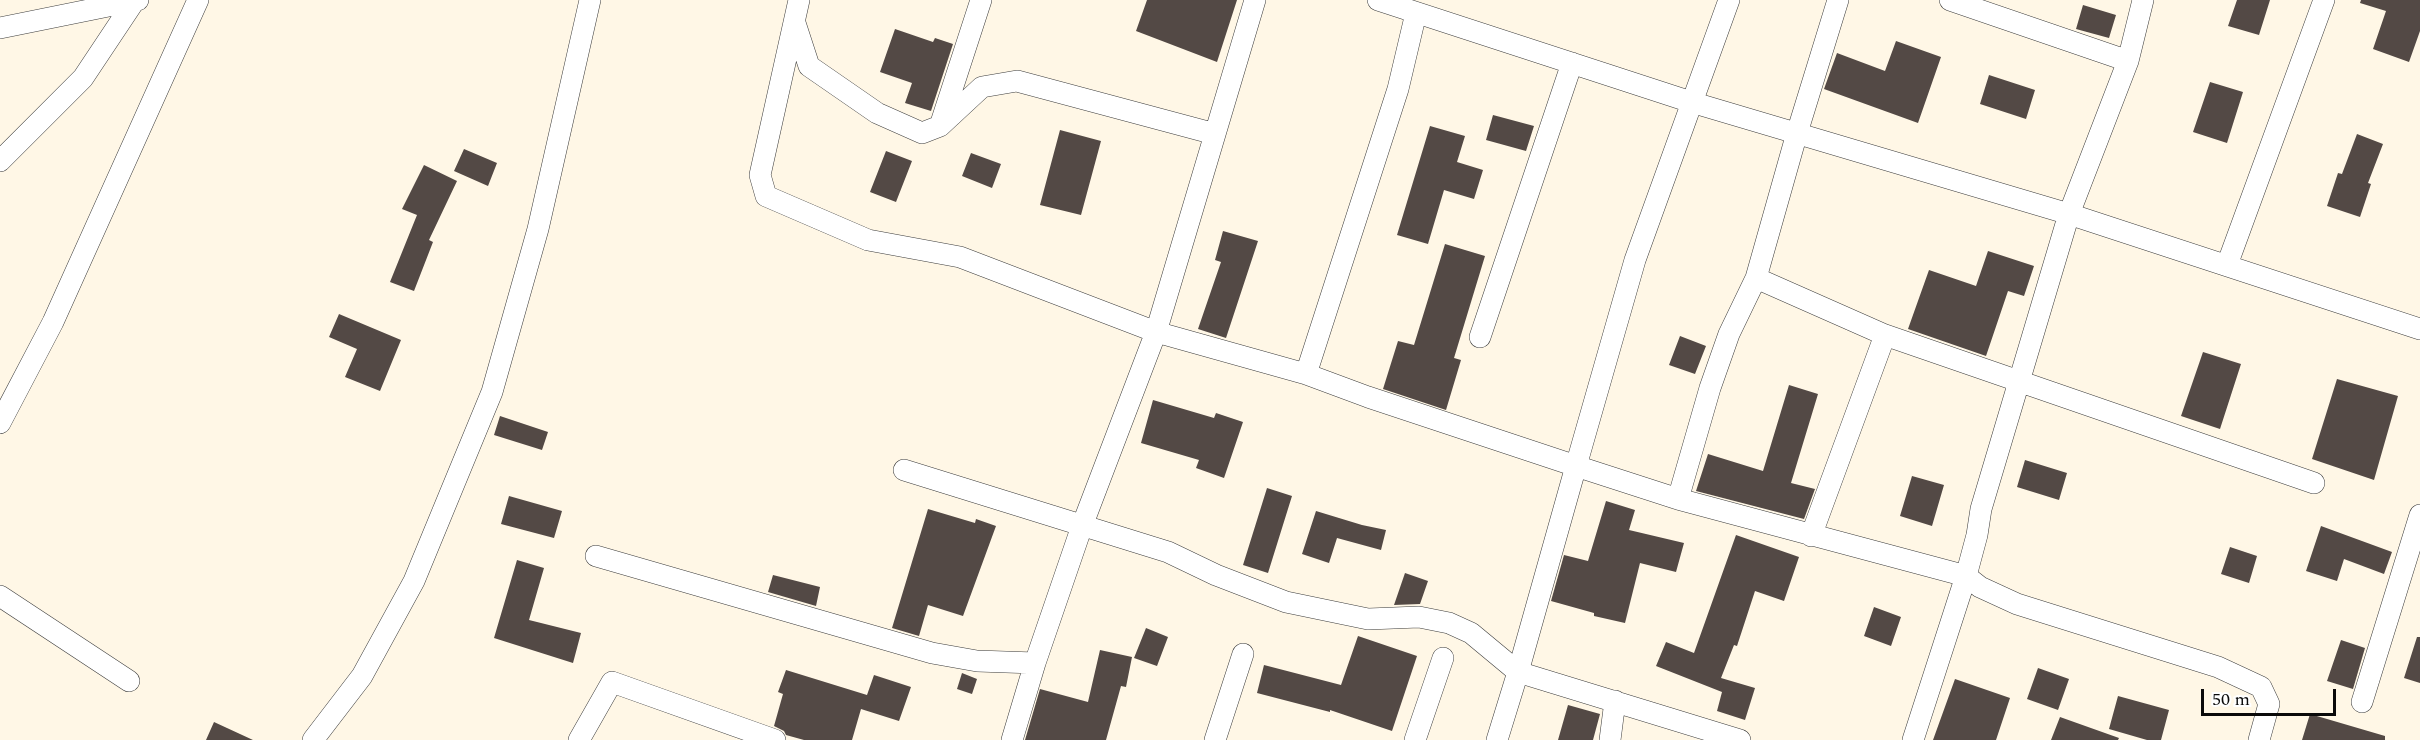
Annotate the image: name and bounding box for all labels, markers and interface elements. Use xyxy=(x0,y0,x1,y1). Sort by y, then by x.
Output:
scale bar xyxy=(2204,677,2339,715)
text: 50 m xyxy=(2212,686,2250,713)

